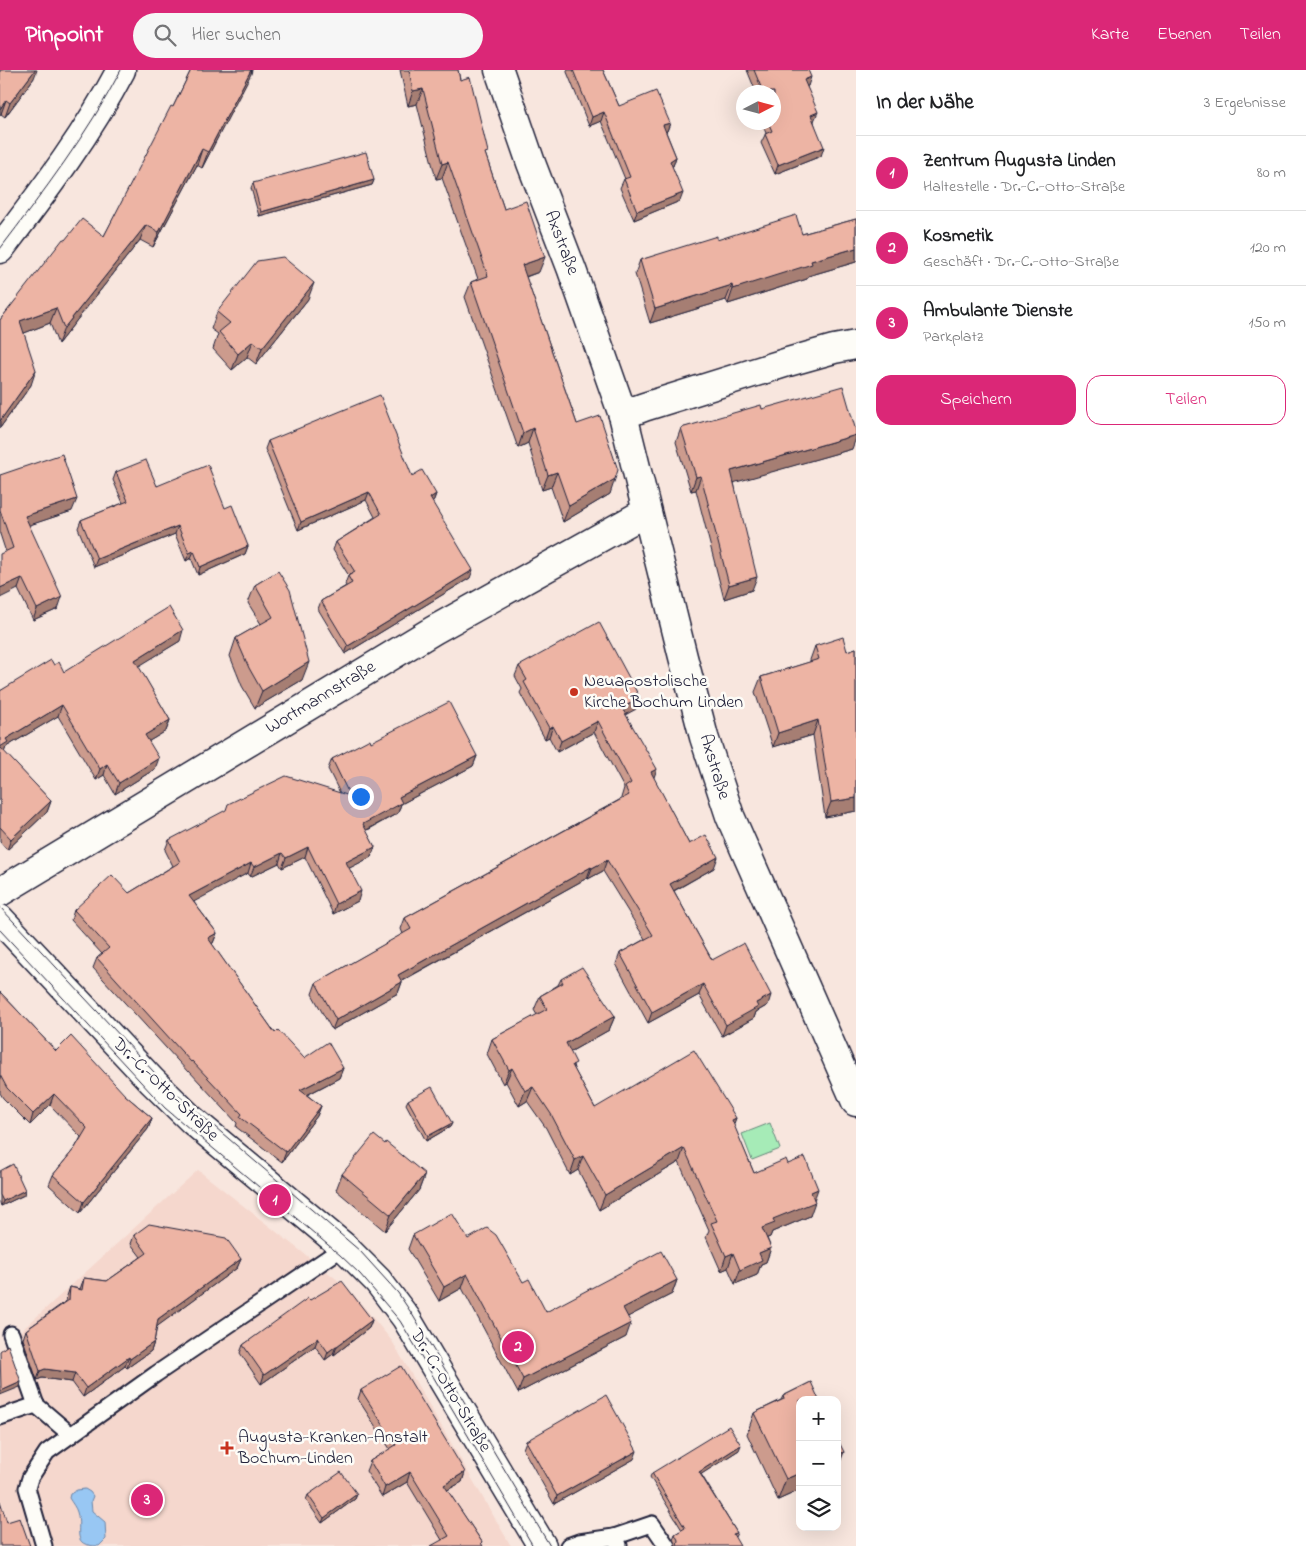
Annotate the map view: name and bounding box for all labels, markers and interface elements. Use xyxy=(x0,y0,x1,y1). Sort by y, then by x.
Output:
search box xyxy=(133,13,483,58)
text: Pinpoint xyxy=(25,18,103,53)
icon: search xyxy=(151,21,179,49)
text: Hier suchen xyxy=(191,22,281,49)
text: Karte xyxy=(1091,22,1129,48)
text: Ebenen xyxy=(1157,22,1211,48)
text: Teilen xyxy=(1239,22,1281,48)
north arrow xyxy=(736,85,781,130)
text: In der Nähe xyxy=(876,88,974,118)
text: 3 Ergebnisse xyxy=(1204,91,1286,115)
text: Zentrum Augusta Linden xyxy=(923,148,1116,175)
text: 1 xyxy=(889,161,895,185)
text: 80 m xyxy=(1257,161,1286,185)
text: Haltestelle · Dr.-C.-Otto-Straße xyxy=(923,175,1125,199)
street label: Axstraße xyxy=(537,207,586,280)
text: Kosmetik xyxy=(923,223,993,250)
text: 2 xyxy=(888,236,896,260)
text: 120 m xyxy=(1250,236,1286,260)
text: Geschäft · Dr.-C.-Otto-Straße xyxy=(923,250,1119,274)
text: Ambulante Dienste xyxy=(923,298,1073,325)
text: 3 xyxy=(889,311,895,335)
text: 150 m xyxy=(1248,311,1286,335)
text: Parkplatz xyxy=(923,325,984,349)
button: Speichern xyxy=(876,375,1076,425)
button: Teilen xyxy=(1086,375,1286,425)
street label: Wortmannstraße xyxy=(261,654,382,741)
place label: Neuapostolische Kirche Bochum Linden xyxy=(584,669,743,716)
marker: Neuapostolische Kirche Bochum Linden xyxy=(568,686,580,698)
street label: Axstraße xyxy=(692,731,737,804)
your location xyxy=(348,784,374,810)
street label: Dr.-C.-Otto-Straße xyxy=(105,1031,225,1149)
pin: 1 xyxy=(259,1181,291,1219)
street label: Dr.-C.-Otto-Straße xyxy=(402,1323,498,1458)
pin: 2 xyxy=(502,1328,534,1366)
map controls xyxy=(796,1396,841,1531)
button: + xyxy=(796,1396,841,1441)
place label: Augusta-Kranken-Anstalt Bochum-Linden xyxy=(237,1425,428,1472)
marker: Augusta-Kranken-Anstalt Bochum-Linden xyxy=(220,1441,234,1455)
button: − xyxy=(796,1441,841,1486)
pin: 3 xyxy=(131,1481,163,1519)
button: layers xyxy=(796,1486,841,1531)

